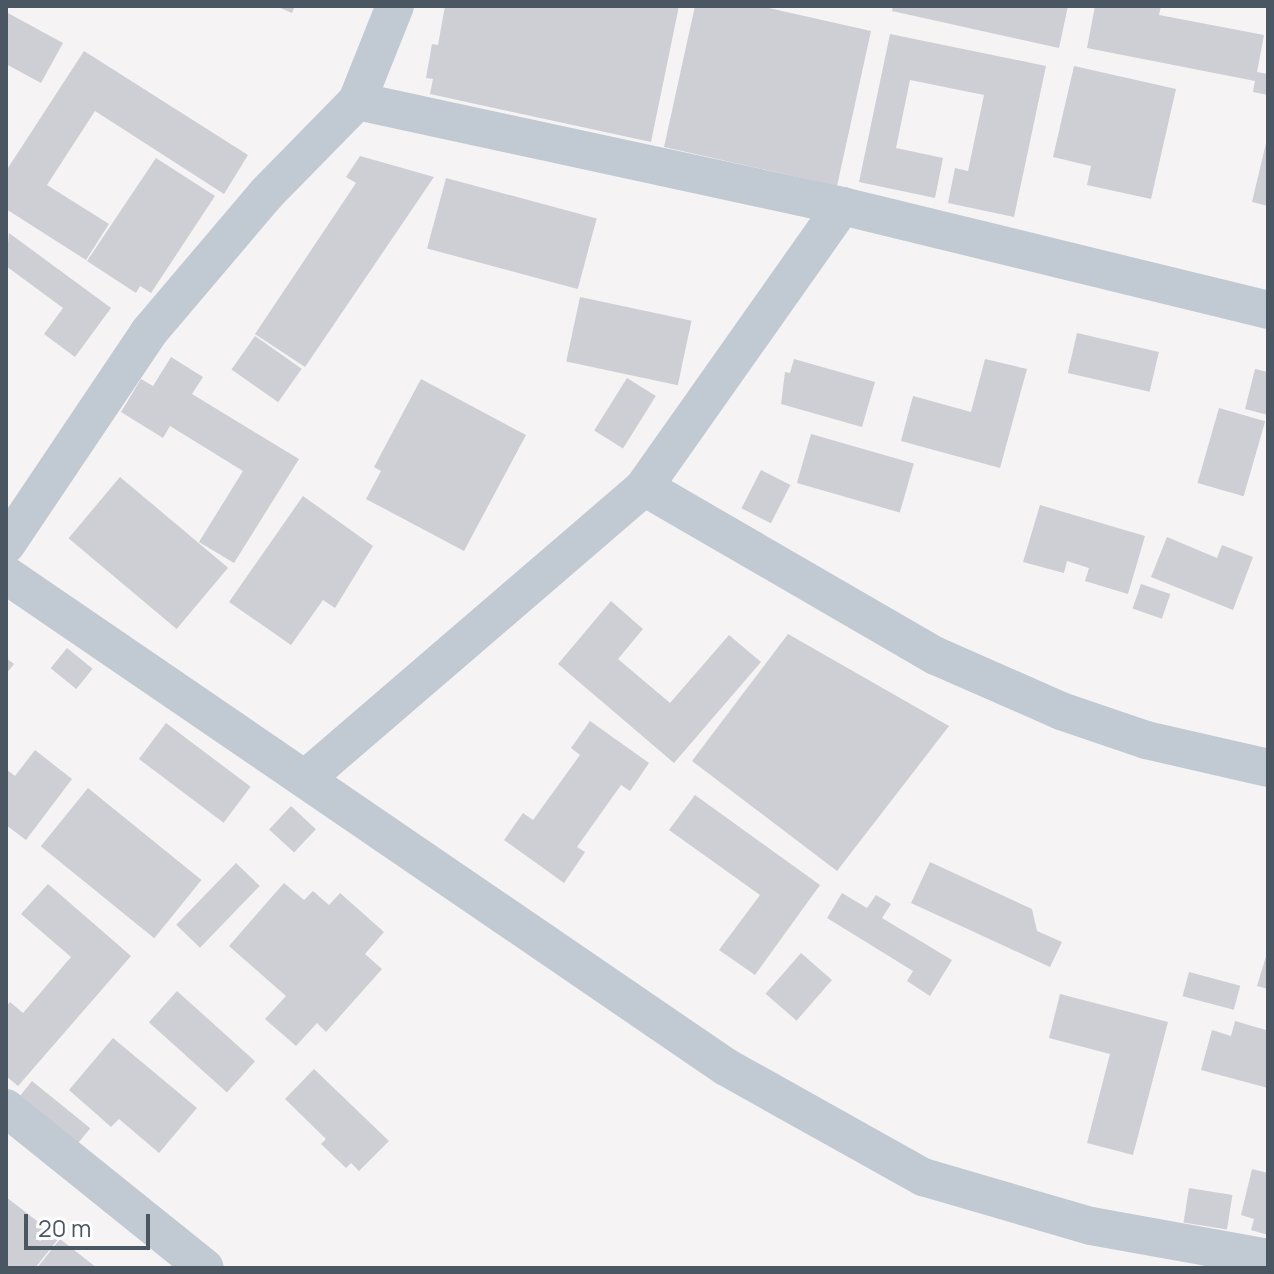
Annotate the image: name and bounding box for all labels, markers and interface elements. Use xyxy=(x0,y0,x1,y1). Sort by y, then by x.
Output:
scale bar xyxy=(28,1198,154,1248)
text: 20 m xyxy=(38,1211,91,1244)

